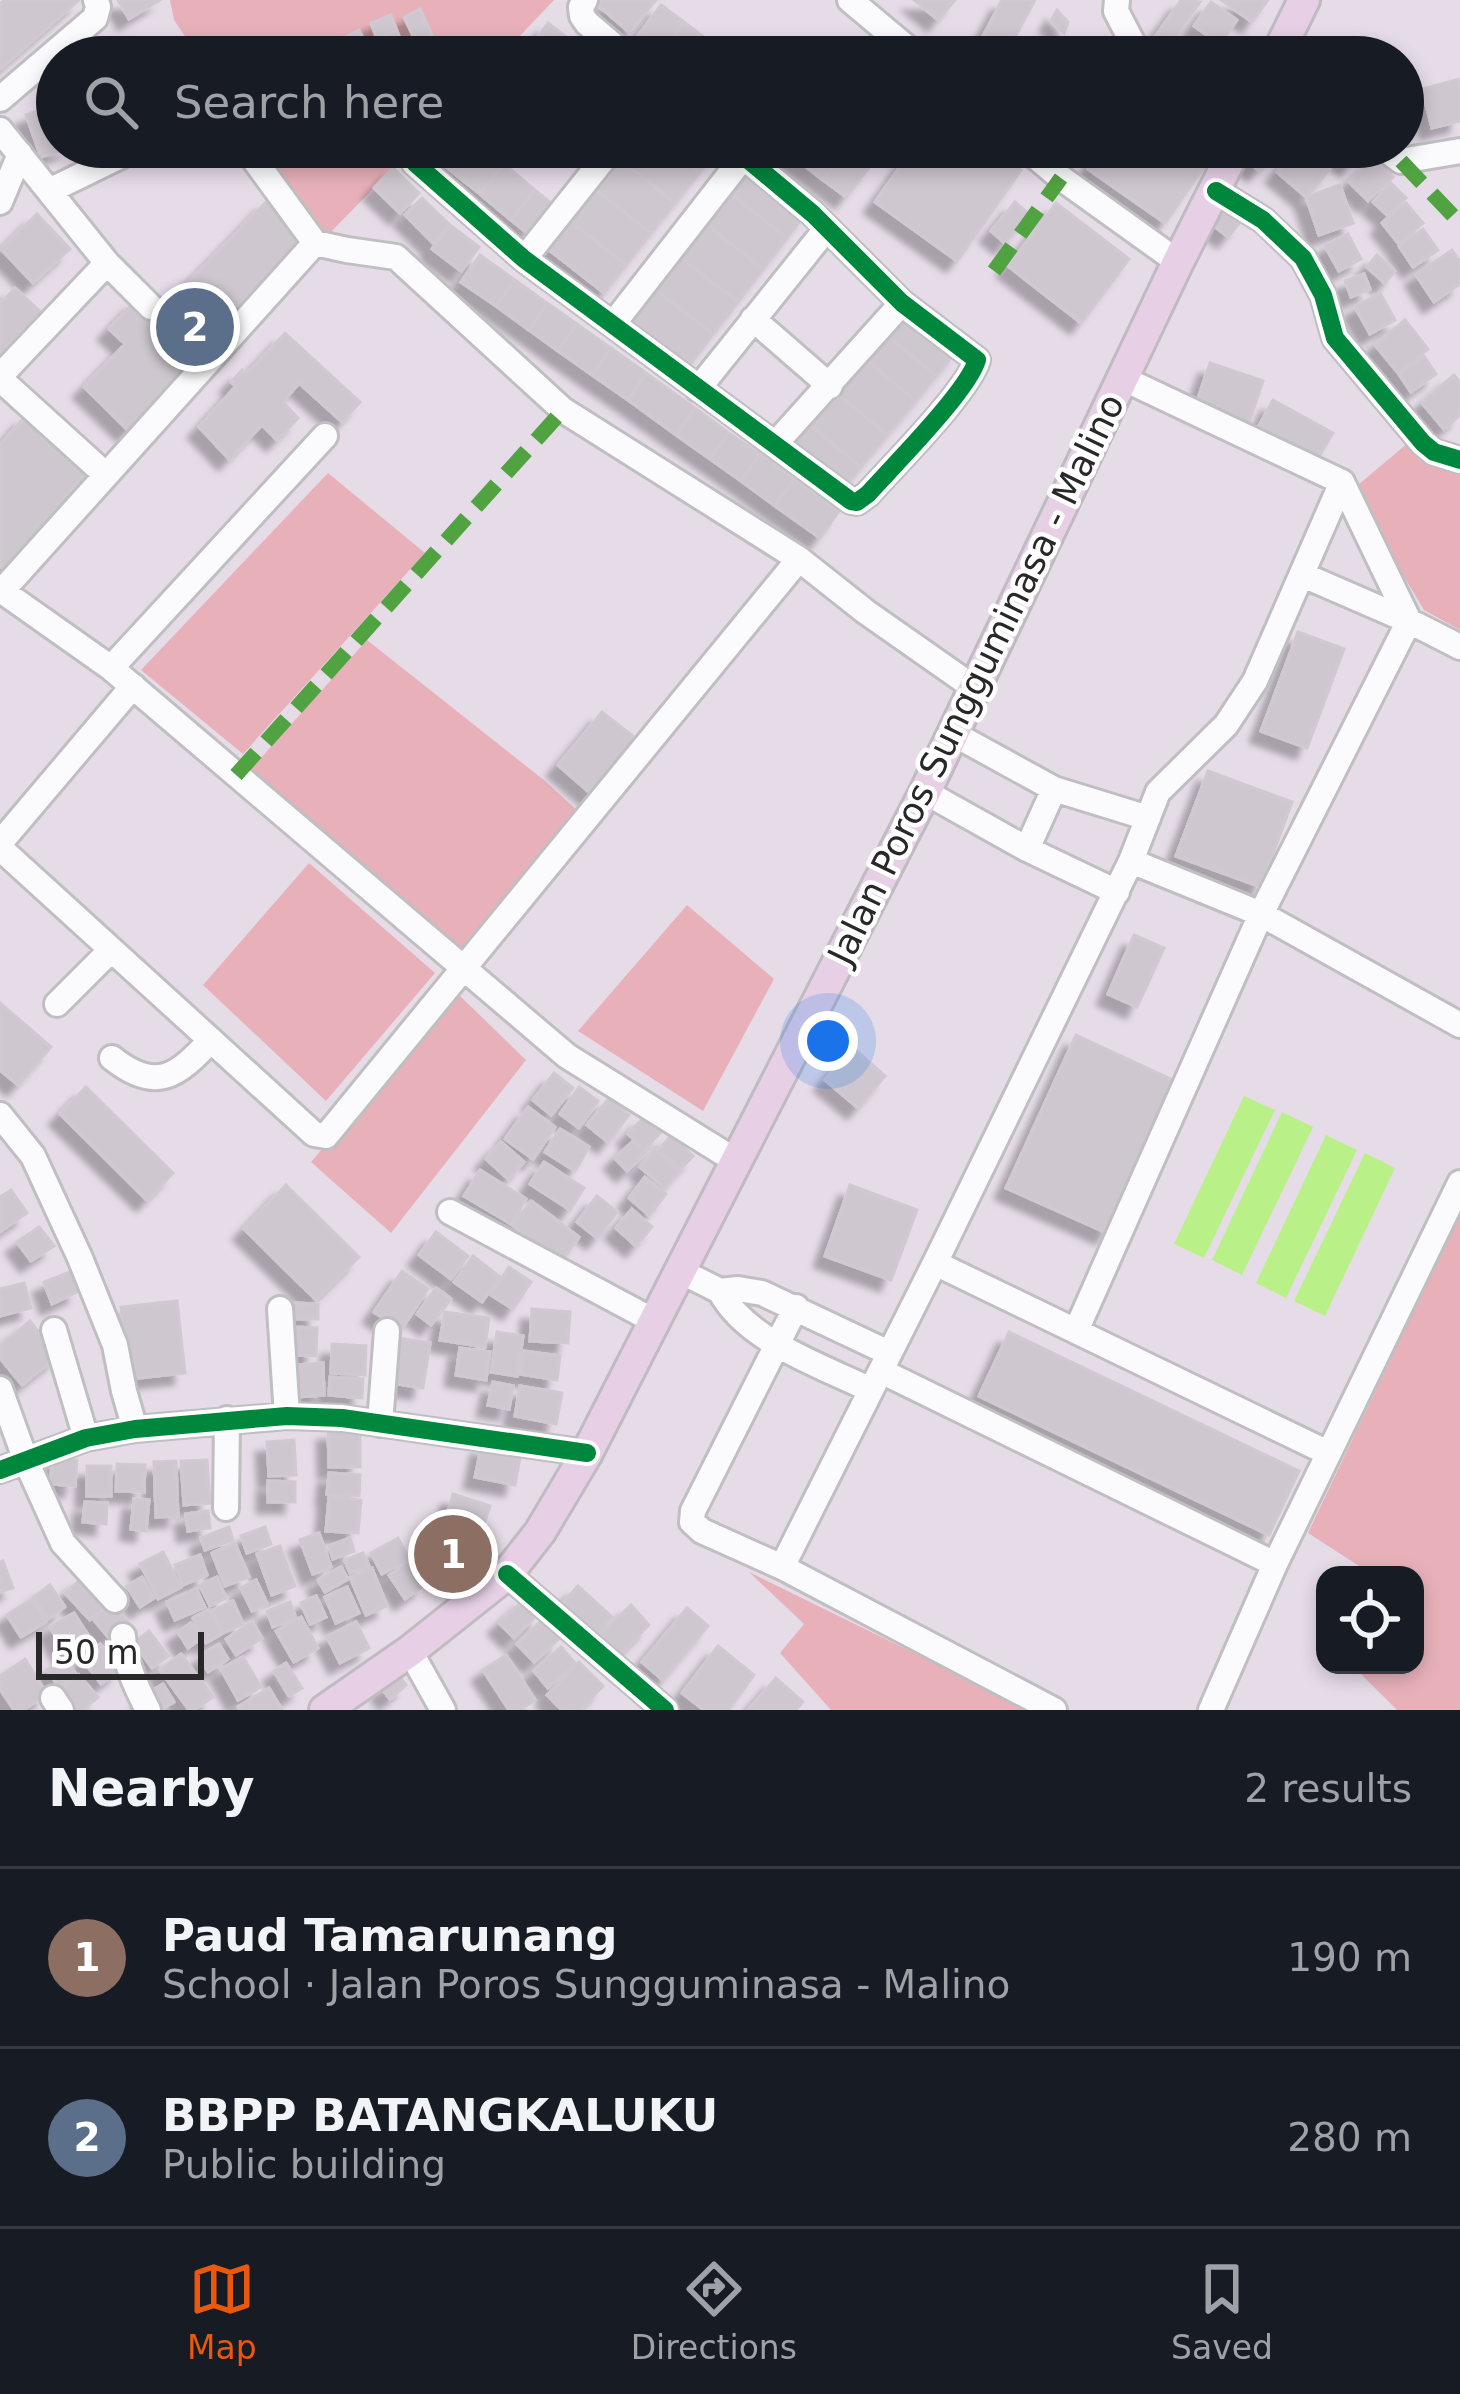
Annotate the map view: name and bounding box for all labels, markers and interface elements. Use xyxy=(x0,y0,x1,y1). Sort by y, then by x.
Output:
search box xyxy=(36,36,1424,168)
icon: search xyxy=(78,69,144,135)
text: Search here xyxy=(174,76,444,129)
pin: 2 xyxy=(156,282,234,372)
street label: Jalan Poros Sungguminasa - Malino xyxy=(819,387,1132,973)
your location xyxy=(798,1011,858,1071)
pin: 1 xyxy=(414,1509,492,1599)
map controls xyxy=(1316,1566,1424,1674)
button: locate xyxy=(1316,1566,1424,1674)
scale bar xyxy=(36,1626,204,1679)
text: 50 m xyxy=(54,1633,139,1672)
text: Nearby xyxy=(48,1759,255,1818)
text: 2 results xyxy=(1244,1766,1412,1811)
text: Paud Tamarunang xyxy=(162,1909,617,1962)
text: 1 xyxy=(73,1935,101,1980)
text: 190 m xyxy=(1287,1935,1412,1980)
text: School · Jalan Poros Sungguminasa - Malino xyxy=(162,1962,1010,2007)
text: BBPP BATANGKALUKU xyxy=(162,2089,718,2142)
text: 2 xyxy=(73,2115,101,2160)
text: 280 m xyxy=(1287,2115,1412,2160)
text: Public building xyxy=(162,2142,446,2187)
tab: Map xyxy=(187,2256,257,2367)
tab: Directions xyxy=(631,2256,797,2367)
tab: Saved xyxy=(1171,2256,1273,2367)

